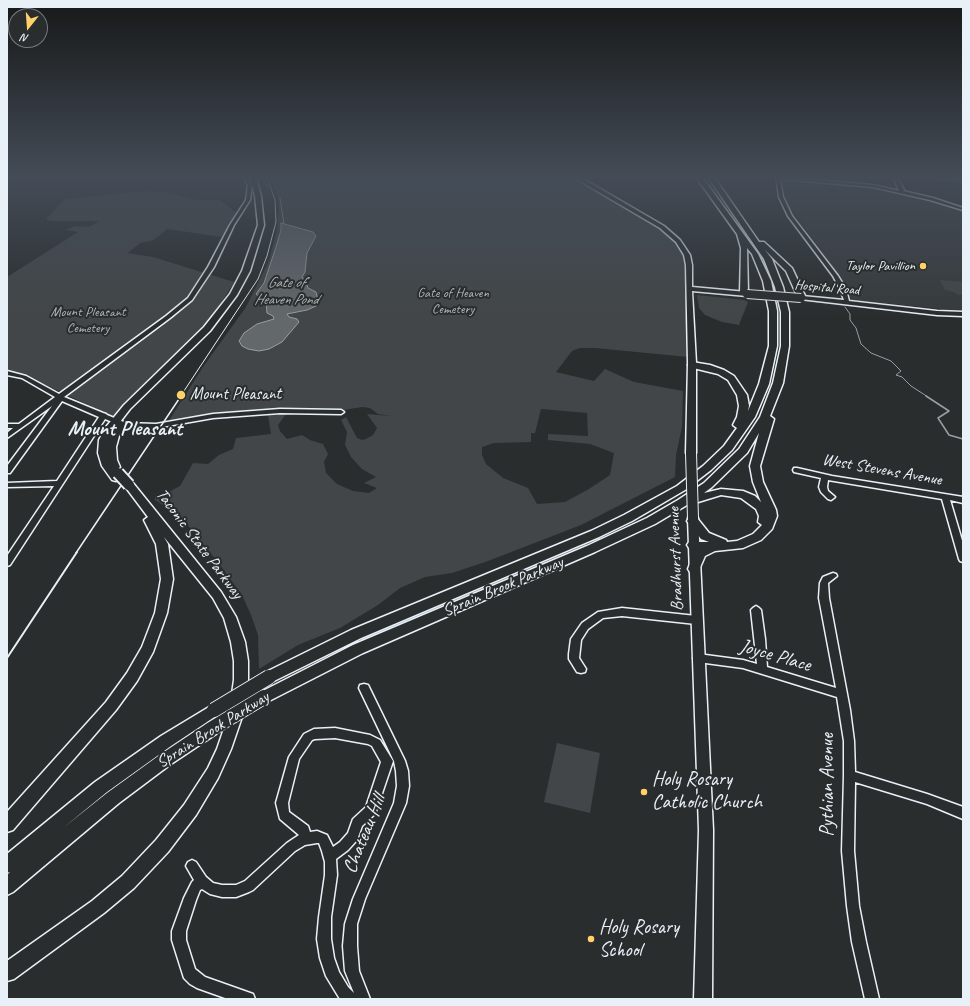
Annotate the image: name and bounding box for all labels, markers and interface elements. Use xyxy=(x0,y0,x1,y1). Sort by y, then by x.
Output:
north arrow xyxy=(8,8,48,48)
text: N xyxy=(19,31,30,46)
place label: Taylor Pavillion xyxy=(846,258,915,274)
marker: Taylor Pavillion xyxy=(918,261,928,271)
water label: Gate of Heaven Pond xyxy=(254,274,318,309)
street label: Hospital Road xyxy=(794,277,860,299)
park label: Gate of Heaven Cemetery xyxy=(417,285,489,318)
park label: Mount Pleasant Cemetery xyxy=(50,304,126,336)
place label: Mount Pleasant xyxy=(190,385,281,405)
marker: Mount Pleasant xyxy=(175,389,187,401)
district label: Mount Pleasant xyxy=(68,416,182,442)
street label: West Stevens Avenue xyxy=(821,449,943,491)
street label: Taconic State Parkway xyxy=(151,485,247,603)
street label: Bradhurst Avenue xyxy=(664,507,688,611)
street label: Sprain Brook Parkway xyxy=(440,552,566,622)
street label: Joyce Place xyxy=(737,634,813,678)
street label: Sprain Brook Parkway xyxy=(153,687,273,773)
street label: Pythian Avenue xyxy=(816,733,840,837)
place label: Holy Rosary Catholic Church xyxy=(652,768,762,815)
marker: Holy Rosary Catholic Church xyxy=(639,787,649,797)
street label: Chateau Hill xyxy=(338,791,392,877)
place label: Holy Rosary School xyxy=(599,916,679,963)
marker: Holy Rosary School xyxy=(586,934,596,944)

